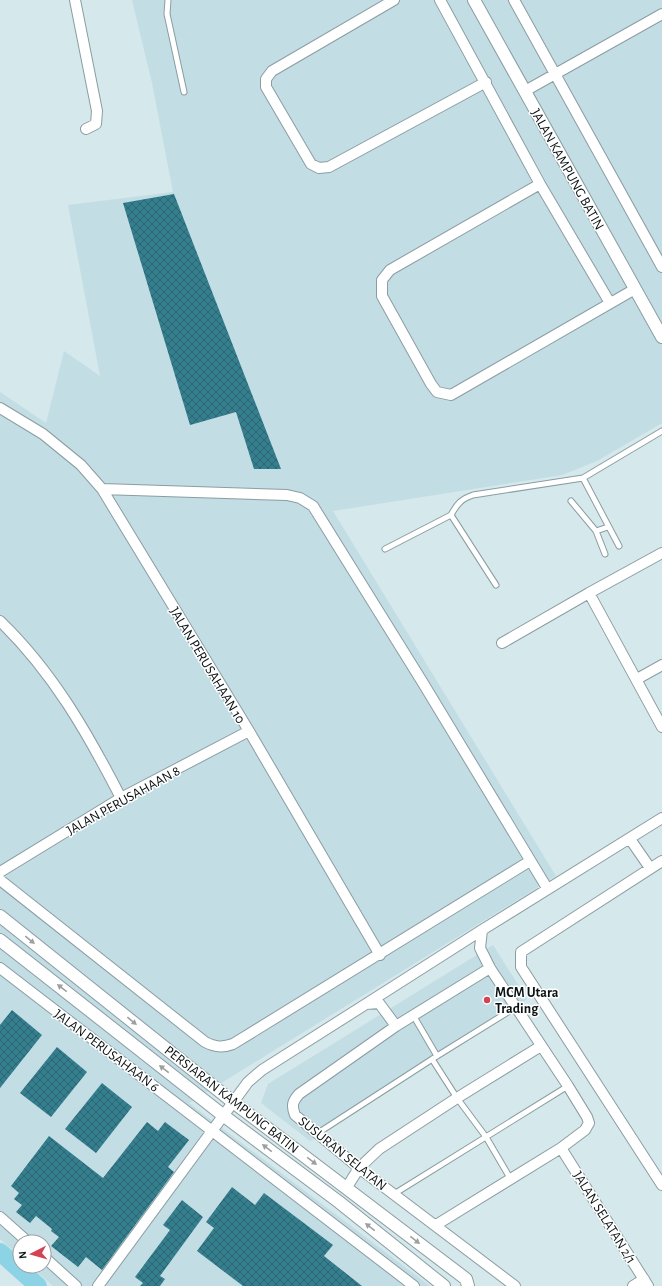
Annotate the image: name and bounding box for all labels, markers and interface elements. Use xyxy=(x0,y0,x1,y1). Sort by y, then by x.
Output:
street label: JALAN KAMPUNG BATIN xyxy=(528,107,606,232)
street label: JALAN PERUSAHAAN 10 xyxy=(167,605,247,726)
street label: JALAN PERUSAHAAN 8 xyxy=(64,764,183,838)
one-way arrow xyxy=(25,936,36,945)
one-way arrow xyxy=(56,984,67,993)
place label: MCM Utara Trading xyxy=(495,986,559,1016)
marker: MCM Utara Trading xyxy=(482,995,492,1005)
street label: JALAN PERUSAHAAN 6 xyxy=(51,1007,161,1095)
one-way arrow xyxy=(127,1017,138,1026)
street label: PERSIARAN KAMPUNG BATIN xyxy=(162,1043,301,1156)
one-way arrow xyxy=(158,1064,169,1073)
street label: SUSURAN SELATAN xyxy=(296,1114,389,1193)
one-way arrow xyxy=(261,1144,272,1152)
one-way arrow xyxy=(307,1157,318,1165)
street label: JALAN SELATAN 2/1 xyxy=(570,1169,638,1266)
one-way arrow xyxy=(365,1223,375,1231)
north arrow xyxy=(12,1234,52,1274)
one-way arrow xyxy=(410,1236,421,1244)
text: N xyxy=(17,1251,28,1259)

